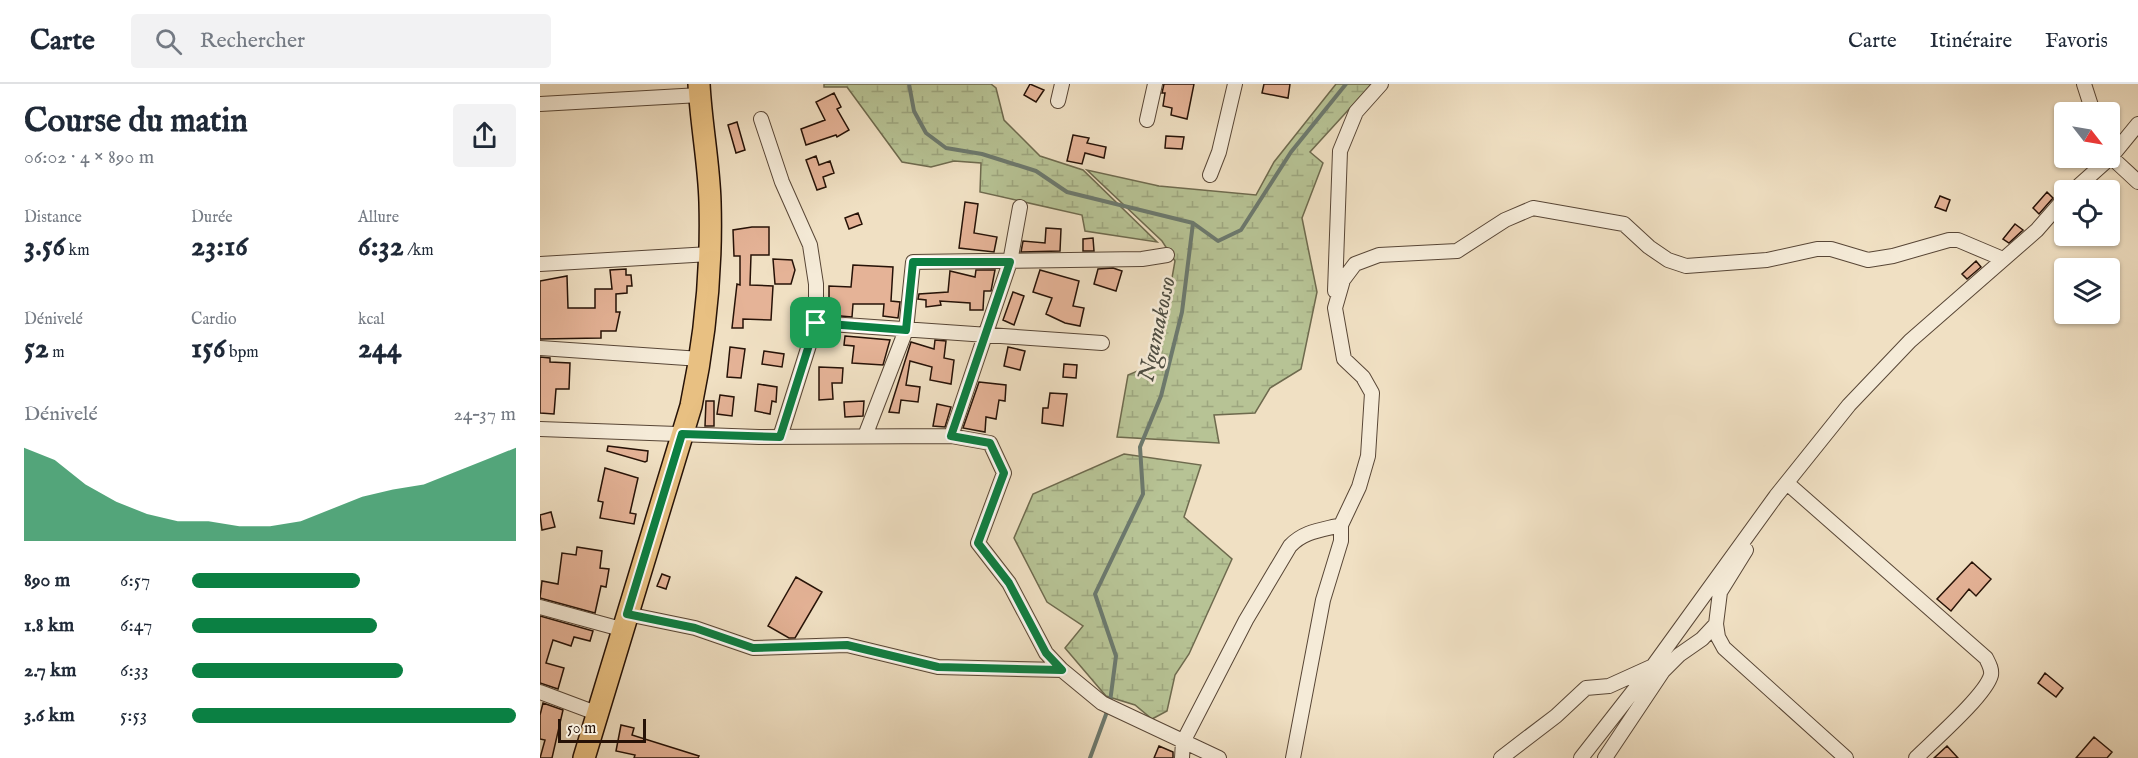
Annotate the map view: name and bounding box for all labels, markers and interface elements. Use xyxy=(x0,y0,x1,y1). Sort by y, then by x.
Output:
search box xyxy=(131,14,551,68)
text: Carte xyxy=(30,24,95,59)
icon: search xyxy=(152,25,185,58)
text: Rechercher xyxy=(200,27,305,55)
text: Carte xyxy=(1848,28,1897,55)
text: Itinéraire xyxy=(1930,28,2012,55)
text: Favoris xyxy=(2045,28,2108,55)
text: Course du matin xyxy=(24,101,248,143)
north arrow xyxy=(2054,102,2120,168)
map controls xyxy=(2054,102,2120,324)
button: share xyxy=(453,104,516,167)
text: 06:02 · 4 × 890 m xyxy=(24,145,154,170)
button: locate xyxy=(2054,180,2120,246)
text: Distance xyxy=(24,208,82,228)
text: Durée xyxy=(191,208,233,228)
text: Allure xyxy=(358,208,399,228)
text: 3.56 xyxy=(24,228,65,266)
text: 23:16 xyxy=(191,228,248,266)
text: 6:32 xyxy=(358,228,404,266)
text: km xyxy=(65,241,90,261)
text: /km xyxy=(404,241,434,261)
button: layers xyxy=(2054,258,2120,324)
water label: Ngamakosso xyxy=(1131,274,1184,385)
pin xyxy=(790,297,841,348)
icon: arrive xyxy=(799,306,832,339)
text: Dénivelé xyxy=(24,310,83,330)
text: Cardio xyxy=(191,310,237,330)
text: kcal xyxy=(358,310,385,330)
text: 52 xyxy=(24,330,49,368)
text: 156 xyxy=(191,330,226,368)
text: 244 xyxy=(358,330,402,368)
text: m xyxy=(49,343,65,363)
text: bpm xyxy=(226,343,259,363)
text: Dénivelé xyxy=(24,402,98,427)
text: 24–37 m xyxy=(453,402,516,427)
text: 890 m xyxy=(24,568,70,593)
text: 6:57 xyxy=(120,568,150,593)
text: 1.8 km xyxy=(24,613,74,638)
text: 6:47 xyxy=(120,613,152,638)
text: 2.7 km xyxy=(24,658,77,683)
text: 6:33 xyxy=(120,658,149,683)
text: 3.6 km xyxy=(24,703,75,728)
text: 5:53 xyxy=(120,703,147,728)
scale bar xyxy=(558,716,646,744)
text: 50 m xyxy=(567,719,596,739)

